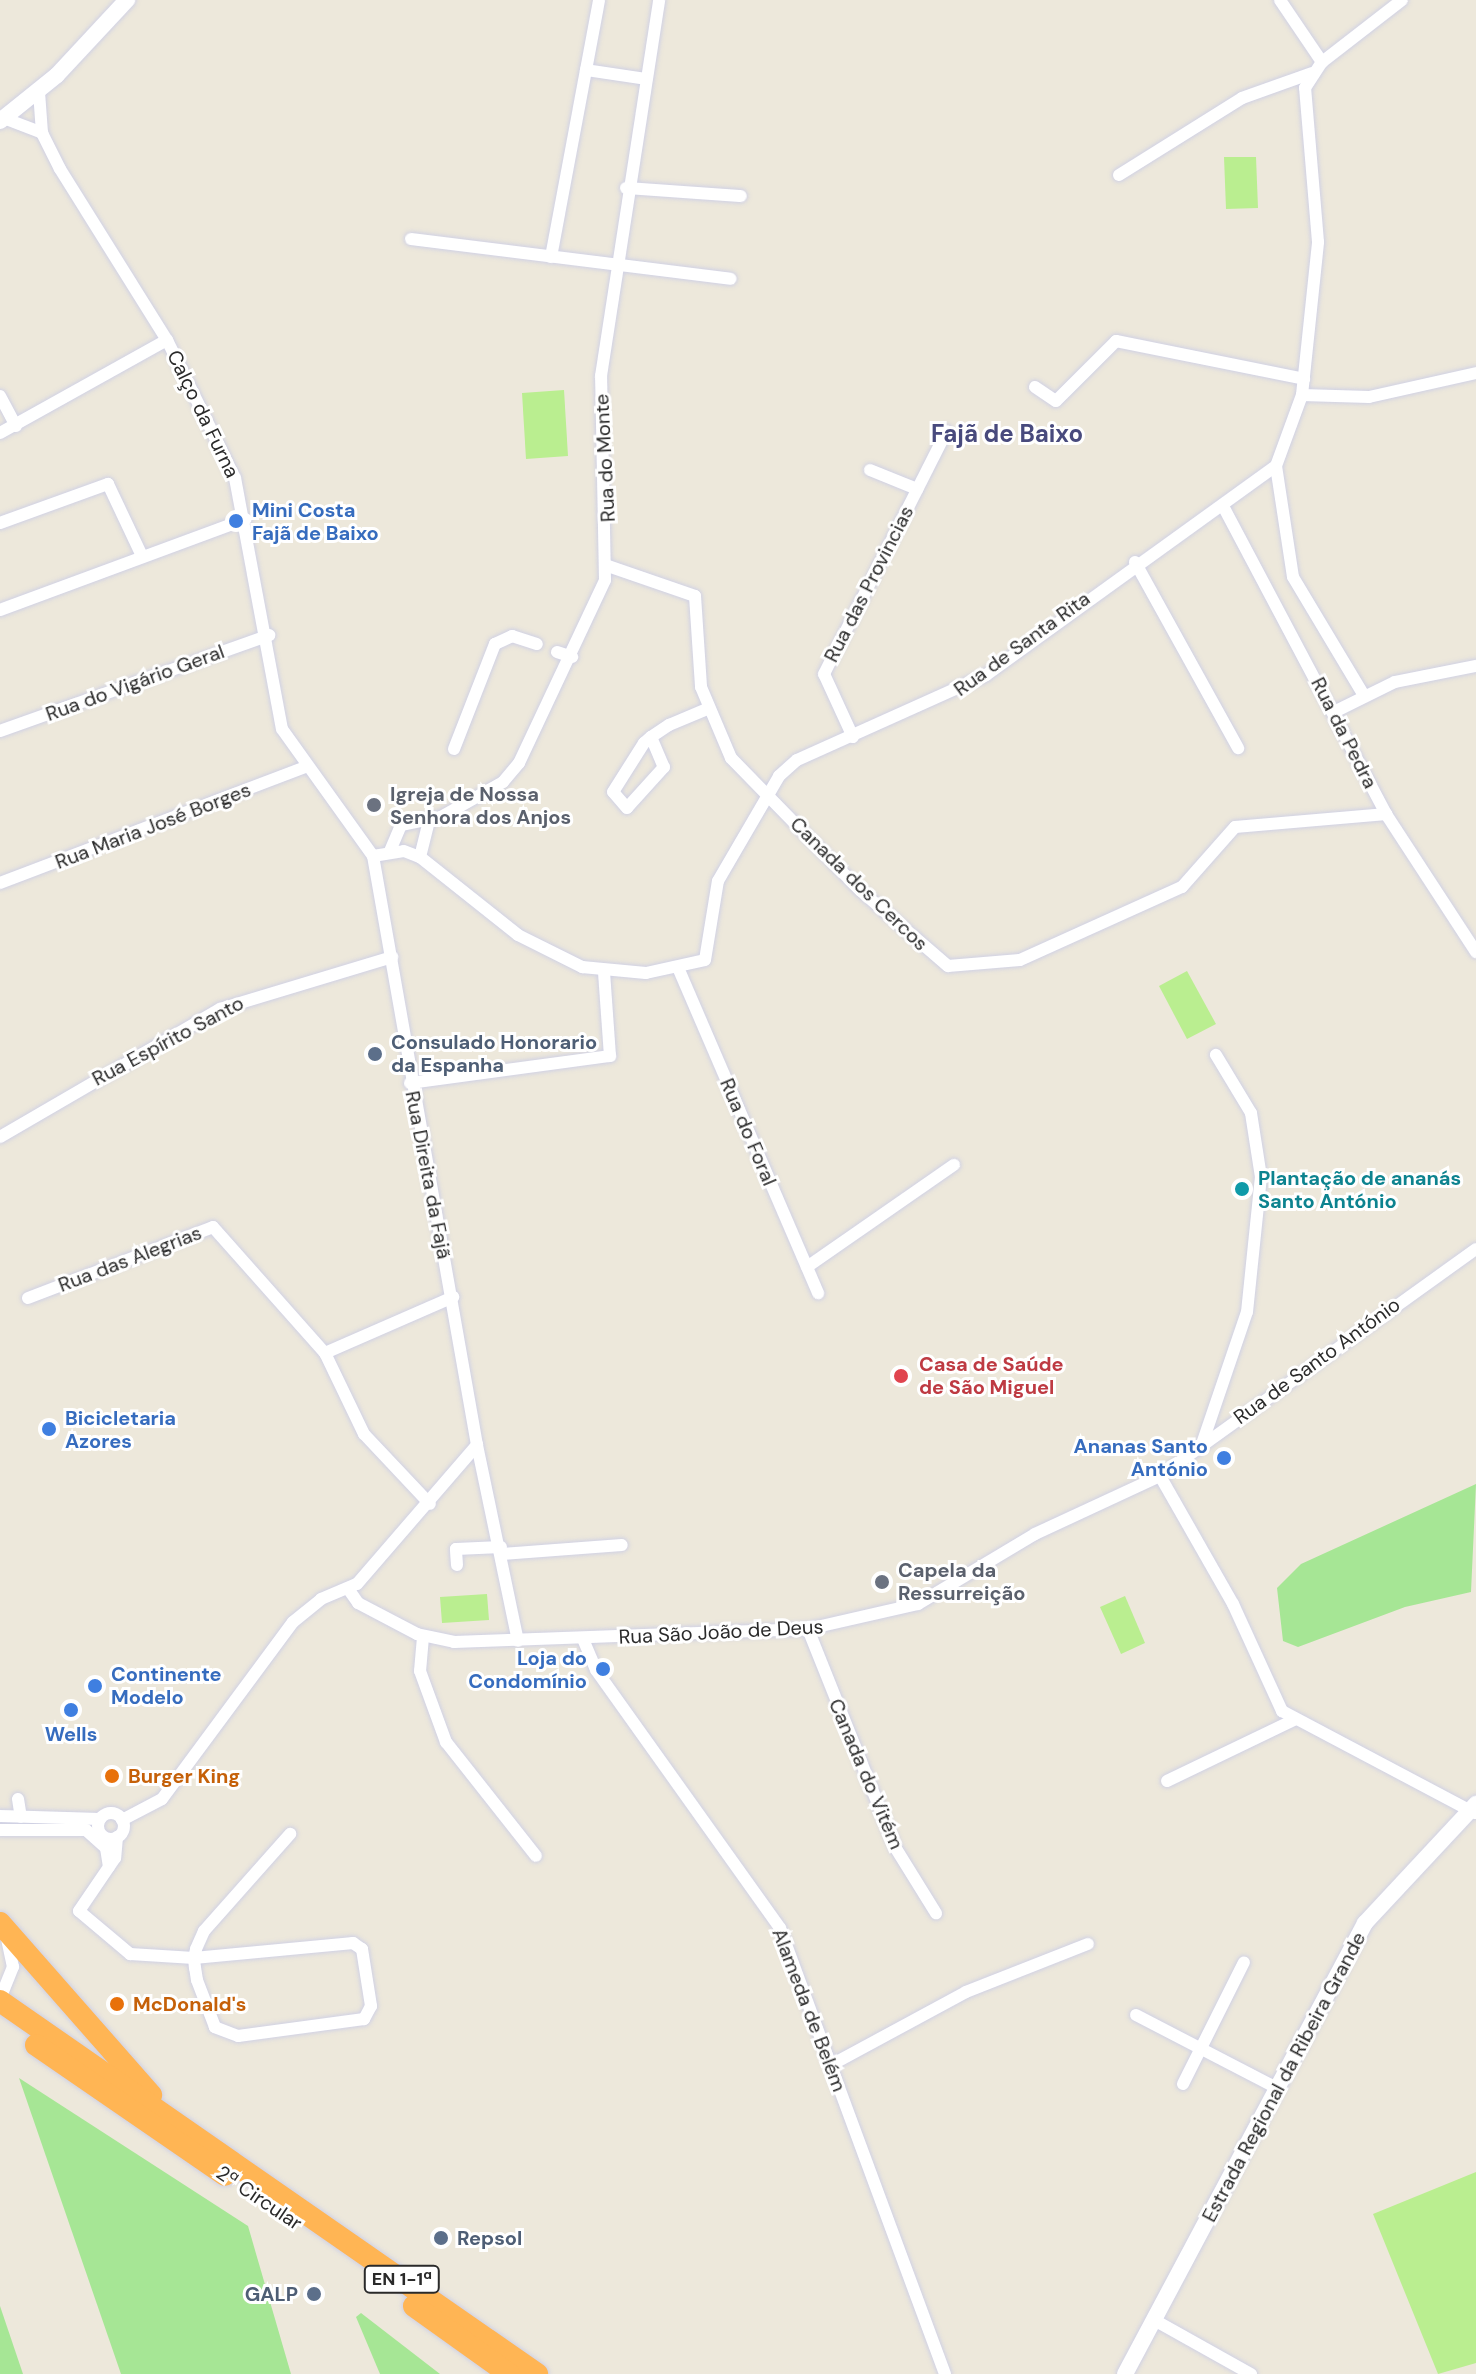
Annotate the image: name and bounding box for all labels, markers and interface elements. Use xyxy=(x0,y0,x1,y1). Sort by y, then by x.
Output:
street label: Calço da Furna xyxy=(162,346,244,482)
street label: Rua do Monte xyxy=(590,393,620,523)
district label: Fajã de Baixo xyxy=(931,420,1083,448)
place label: Mini Costa Fajã de Baixo xyxy=(252,498,379,545)
street label: Rua das Provincias xyxy=(819,502,919,666)
marker: Mini Costa Fajã de Baixo xyxy=(227,512,245,530)
street label: Rua de Santa Rita xyxy=(949,587,1095,701)
street label: Rua do Vigário Geral xyxy=(43,640,227,726)
street label: Rua da Pedra xyxy=(1306,673,1382,793)
street label: Rua Maria José Borges xyxy=(52,778,254,874)
place label: Igreja de Nossa Senhora dos Anjos xyxy=(390,782,571,829)
marker: Igreja de Nossa Senhora dos Anjos xyxy=(365,796,383,814)
street label: Canada dos Cercos xyxy=(785,812,933,956)
street label: Rua Espírito Santo xyxy=(88,991,248,1091)
place label: Consulado Honorario da Espanha xyxy=(391,1030,597,1077)
marker: Consulado Honorario da Espanha xyxy=(366,1045,384,1063)
street label: Rua do Foral xyxy=(715,1075,781,1189)
street label: Rua Direita da Fajã xyxy=(400,1089,456,1261)
place label: Plantação de ananás Santo António xyxy=(1258,1166,1461,1213)
marker: Plantação de ananás Santo António xyxy=(1233,1180,1251,1198)
street label: Rua das Alegrias xyxy=(55,1221,205,1297)
street label: Rua de Santo António xyxy=(1229,1293,1405,1429)
place label: Casa de Saúde de São Miguel xyxy=(919,1352,1064,1399)
marker: Casa de Saúde de São Miguel xyxy=(890,1365,912,1387)
place label: Bicicletaria Azores xyxy=(65,1406,176,1453)
marker: Bicicletaria Azores xyxy=(40,1420,58,1438)
place label: Ananas Santo António xyxy=(1074,1434,1208,1481)
marker: Ananas Santo António xyxy=(1215,1449,1233,1467)
place label: Capela da Ressurreição xyxy=(898,1558,1025,1605)
marker: Capela da Ressurreição xyxy=(873,1573,891,1591)
street label: Rua São João de Deus xyxy=(618,1615,824,1649)
place label: Loja do Condomínio xyxy=(468,1646,587,1693)
marker: Loja do Condomínio xyxy=(594,1660,612,1678)
place label: Continente Modelo xyxy=(111,1662,222,1709)
marker: Continente Modelo xyxy=(86,1677,104,1695)
street label: Canada do Vitém xyxy=(824,1695,908,1853)
marker: Wells xyxy=(62,1701,80,1719)
place label: Wells xyxy=(45,1722,97,1746)
place label: Burger King xyxy=(128,1764,240,1788)
marker: Burger King xyxy=(103,1767,121,1785)
street label: Alameda de Belém xyxy=(767,1925,851,2095)
street label: Estrada Regional da Ribeira Grande xyxy=(1197,1928,1371,2226)
place label: McDonald's xyxy=(133,1992,246,2016)
marker: McDonald's xyxy=(108,1995,126,2013)
street label: 2ª Circular xyxy=(212,2161,306,2235)
place label: Repsol xyxy=(457,2226,522,2250)
marker: Repsol xyxy=(432,2229,450,2247)
road number: EN 1-1ª xyxy=(362,2265,442,2293)
place label: GALP xyxy=(245,2282,298,2306)
marker: GALP xyxy=(305,2285,323,2303)

